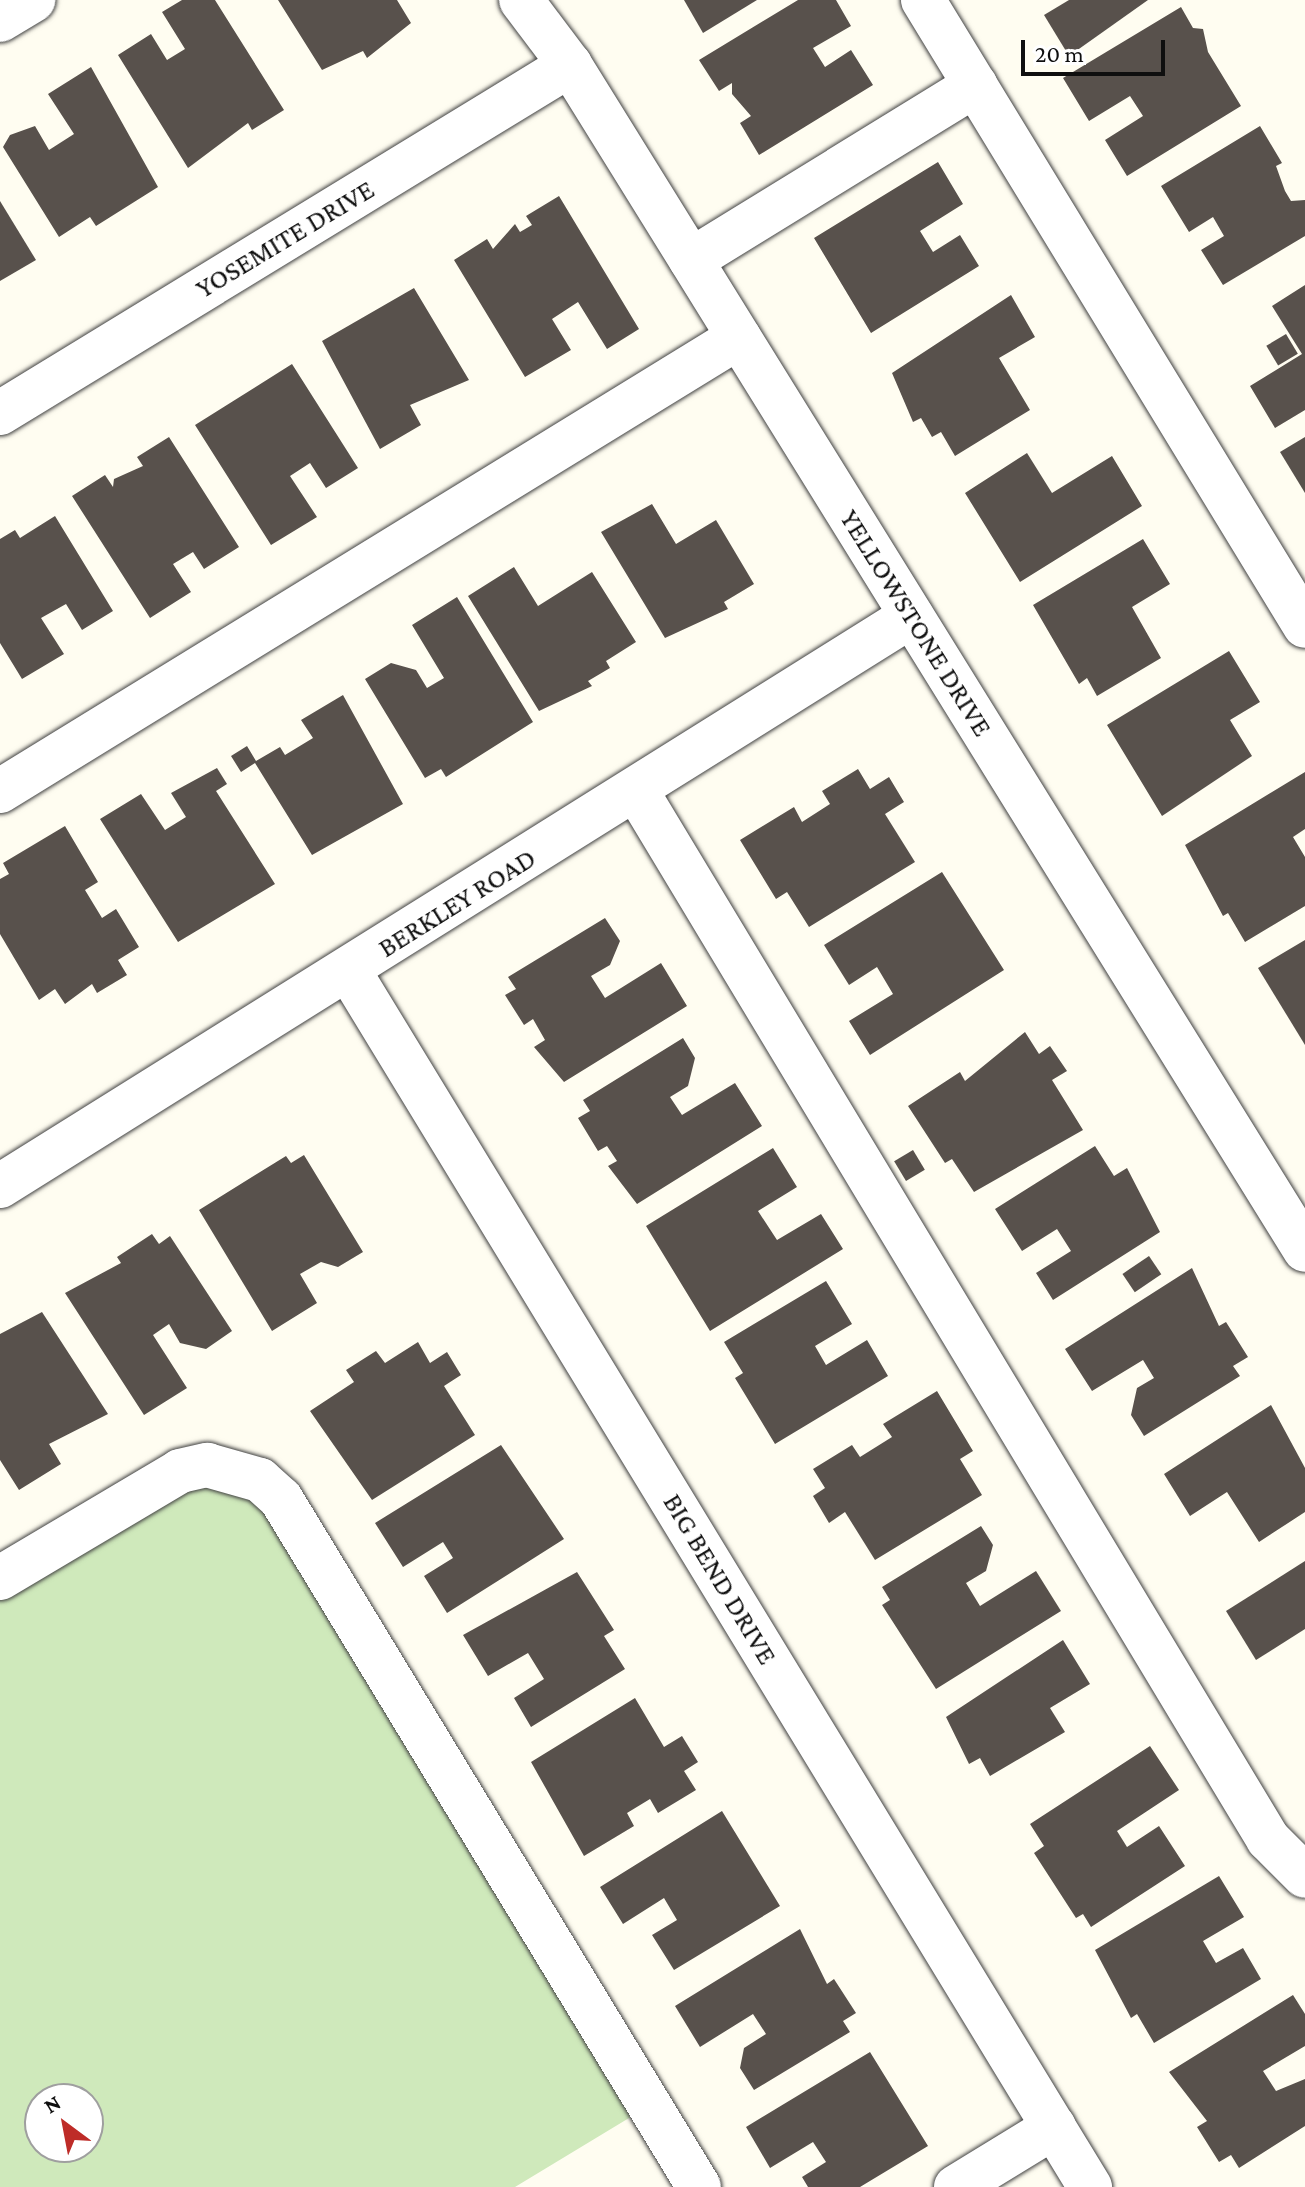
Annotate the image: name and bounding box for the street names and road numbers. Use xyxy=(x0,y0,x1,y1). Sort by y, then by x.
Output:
street label: YOSEMITE DRIVE xyxy=(190,173,380,305)
street label: YELLOWSTONE DRIVE xyxy=(833,503,999,743)
street label: BERKLEY ROAD xyxy=(372,841,542,965)
street label: BIG BEND DRIVE xyxy=(656,1487,784,1671)

